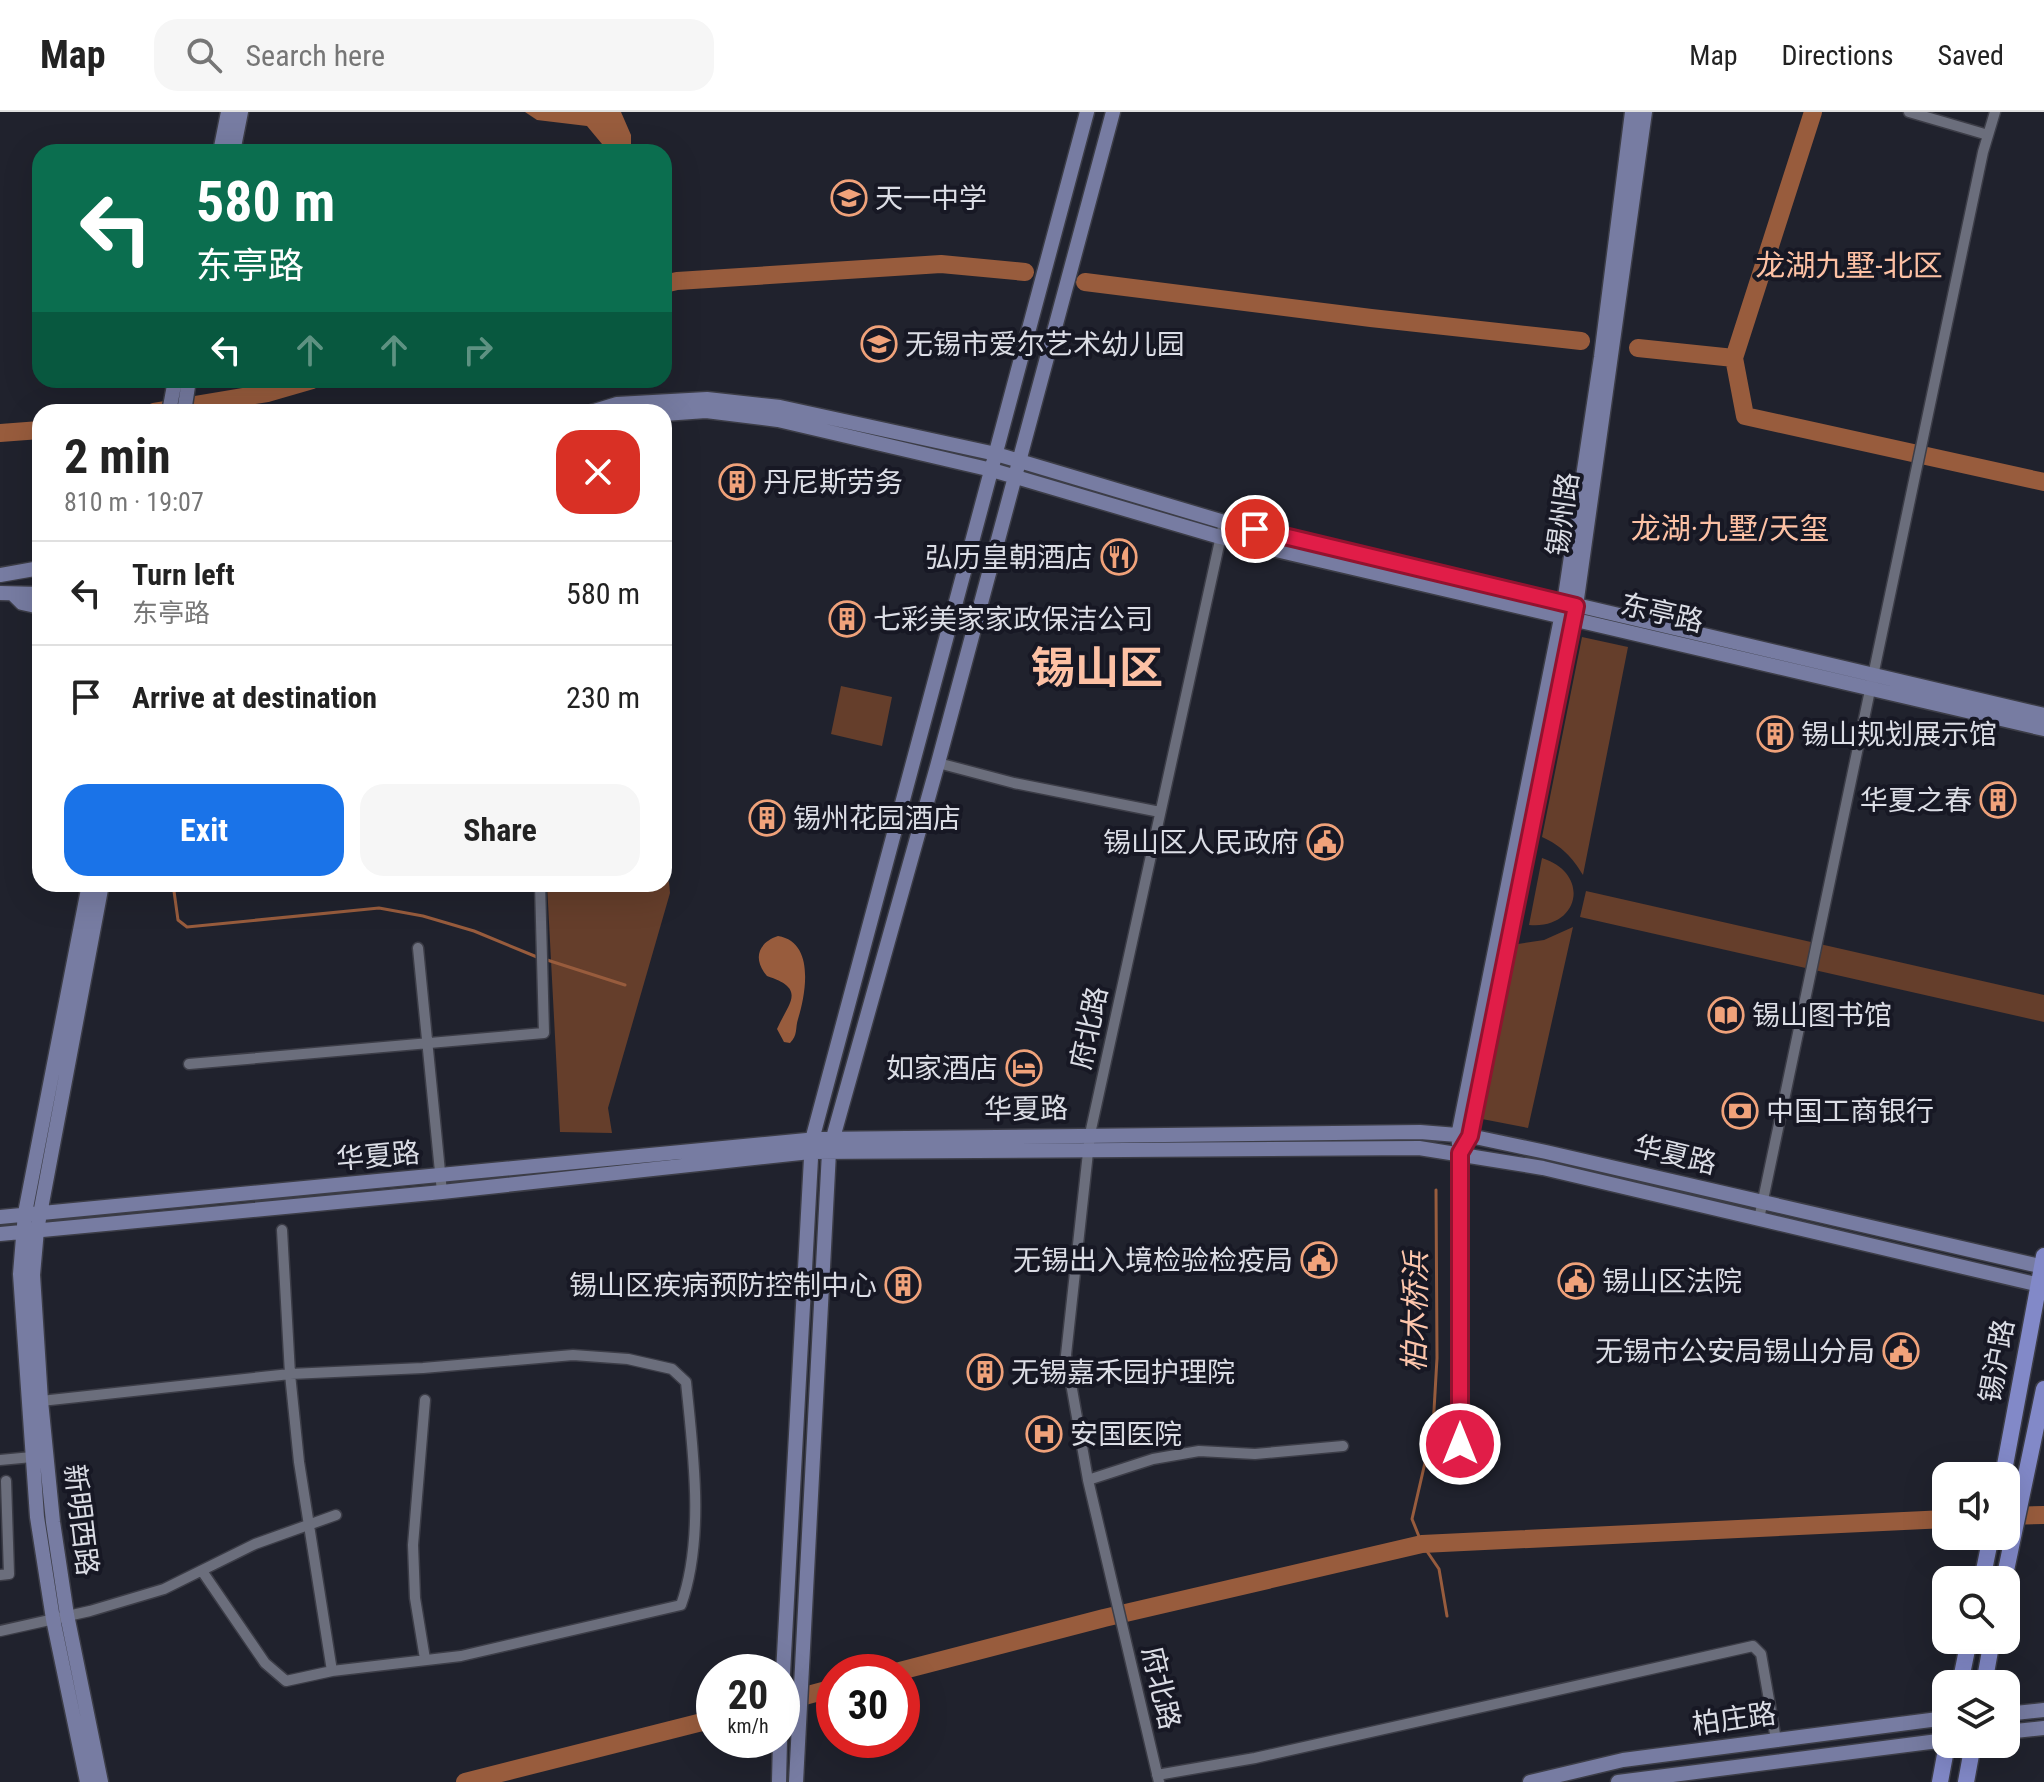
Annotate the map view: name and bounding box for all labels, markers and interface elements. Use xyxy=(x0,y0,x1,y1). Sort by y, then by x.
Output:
search box xyxy=(154,19,714,91)
text: Map xyxy=(40,33,106,77)
icon: search xyxy=(182,33,226,77)
text: Search here xyxy=(246,38,385,73)
text: Map xyxy=(1689,39,1738,72)
text: Directions xyxy=(1782,39,1893,72)
text: Saved xyxy=(1937,39,2004,72)
text: 580 m xyxy=(196,169,335,235)
icon: left xyxy=(64,176,168,280)
school or university icon: 天一中学 xyxy=(830,179,868,217)
place label: 天一中学 xyxy=(875,182,987,215)
text: 东亭路 xyxy=(196,245,304,287)
district label: 龙湖九墅-北区 xyxy=(1755,248,1943,283)
school or university icon: 无锡市爱尔艺术幼儿园 xyxy=(860,325,898,363)
icon: left xyxy=(204,328,248,372)
icon: ahead xyxy=(288,328,332,372)
icon: ahead xyxy=(372,328,416,372)
icon: right xyxy=(456,328,500,372)
place label: 无锡市爱尔艺术幼儿园 xyxy=(905,328,1185,361)
text: 2 min xyxy=(64,428,171,485)
button: close xyxy=(556,430,640,514)
building icon: 丹尼斯劳务 xyxy=(718,463,756,501)
place label: 丹尼斯劳务 xyxy=(763,466,903,499)
street label: 锡州路 xyxy=(1541,470,1585,558)
text: 810 m · 19:07 xyxy=(64,487,204,517)
pin xyxy=(1221,495,1289,563)
icon: arrive xyxy=(1233,507,1277,551)
district label: 龙湖·九墅/天玺 xyxy=(1631,511,1829,546)
restaurant icon: 弘历皇朝酒店 xyxy=(1100,538,1138,576)
place label: 弘历皇朝酒店 xyxy=(925,541,1093,574)
text: Turn left xyxy=(132,557,235,592)
icon: left xyxy=(64,571,108,615)
text: 580 m xyxy=(566,576,640,611)
street label: 东亭路 xyxy=(1617,587,1707,639)
text: 东亭路 xyxy=(132,598,210,628)
building icon: 七彩美家家政保洁公司 xyxy=(828,600,866,638)
place label: 七彩美家家政保洁公司 xyxy=(873,603,1153,636)
district label: 锡山区 xyxy=(1031,642,1163,694)
icon: arrive xyxy=(64,675,108,719)
text: Arrive at destination xyxy=(132,680,377,715)
text: 230 m xyxy=(566,680,640,715)
building icon: 锡山规划展示馆 xyxy=(1756,715,1794,753)
place label: 锡山规划展示馆 xyxy=(1801,718,1997,751)
building icon: 华夏之春 xyxy=(1979,781,2017,819)
button: Exit xyxy=(64,784,344,876)
button: Share xyxy=(360,784,640,876)
place label: 华夏之春 xyxy=(1860,784,1972,817)
building icon: 锡州花园酒店 xyxy=(748,799,786,837)
place label: 锡州花园酒店 xyxy=(793,802,961,835)
public building icon: 锡山区人民政府 xyxy=(1306,823,1344,861)
place label: 锡山区人民政府 xyxy=(1103,826,1299,859)
street label: 府北路 xyxy=(1064,983,1114,1073)
library icon: 锡山图书馆 xyxy=(1707,996,1745,1034)
place label: 锡山图书馆 xyxy=(1752,999,1892,1032)
hotel icon: 如家酒店 xyxy=(1005,1049,1043,1087)
place label: 如家酒店 xyxy=(886,1052,998,1085)
street label: 华夏路 xyxy=(984,1092,1068,1126)
bank icon: 中国工商银行 xyxy=(1721,1092,1759,1130)
place label: 中国工商银行 xyxy=(1766,1095,1934,1128)
street label: 华夏路 xyxy=(1630,1129,1720,1181)
street label: 华夏路 xyxy=(335,1136,421,1176)
public building icon: 无锡出入境检验检疫局 xyxy=(1300,1241,1338,1279)
place label: 无锡出入境检验检疫局 xyxy=(1013,1244,1293,1277)
water label: 柏木桥浜 xyxy=(1396,1249,1434,1372)
public building icon: 锡山区法院 xyxy=(1557,1262,1595,1300)
place label: 锡山区法院 xyxy=(1602,1265,1742,1298)
building icon: 锡山区疾病预防控制中心 xyxy=(884,1266,922,1304)
place label: 锡山区疾病预防控制中心 xyxy=(569,1269,877,1302)
street label: 锡沪路 xyxy=(1973,1317,2021,1405)
public building icon: 无锡市公安局锡山分局 xyxy=(1882,1332,1920,1370)
place label: 无锡市公安局锡山分局 xyxy=(1595,1335,1875,1368)
building icon: 无锡嘉禾园护理院 xyxy=(966,1353,1004,1391)
place label: 无锡嘉禾园护理院 xyxy=(1011,1356,1235,1389)
position arrow xyxy=(1418,1402,1502,1486)
hospital icon: 安国医院 xyxy=(1025,1415,1063,1453)
place label: 安国医院 xyxy=(1070,1418,1182,1451)
street label: 新明西路 xyxy=(58,1462,104,1578)
map controls xyxy=(1932,1462,2020,1758)
button: sound xyxy=(1932,1462,2020,1550)
button: search xyxy=(1932,1566,2020,1654)
street label: 府北路 xyxy=(1135,1643,1187,1733)
speed limit sign: 30 xyxy=(816,1654,920,1758)
button: layers xyxy=(1932,1670,2020,1758)
text: 20 xyxy=(728,1672,768,1719)
street label: 柏庄路 xyxy=(1690,1697,1778,1741)
text: km/h xyxy=(727,1714,769,1738)

